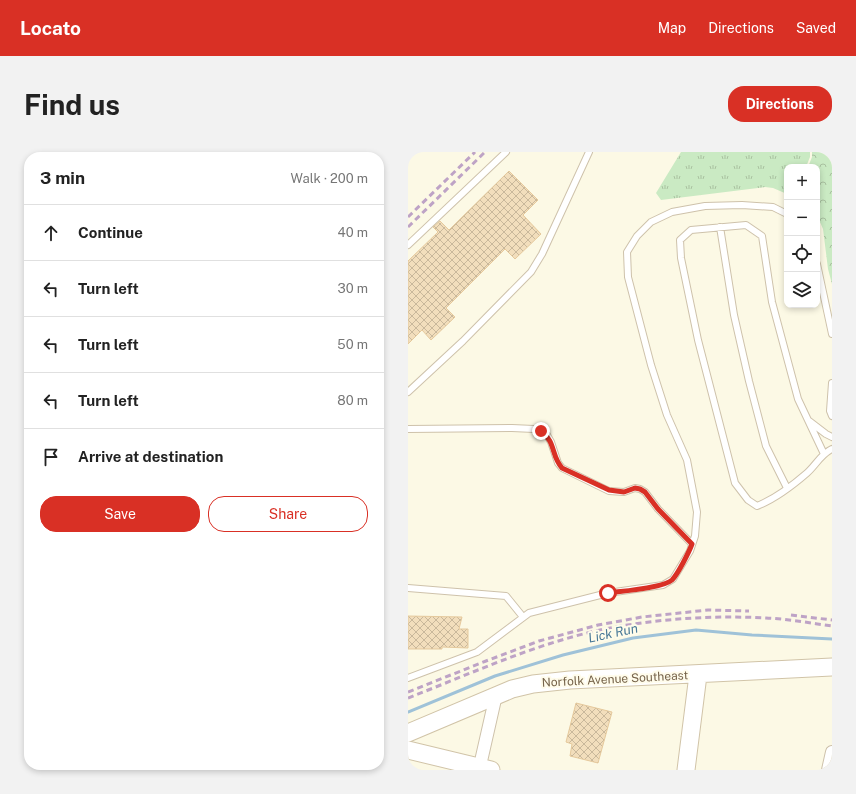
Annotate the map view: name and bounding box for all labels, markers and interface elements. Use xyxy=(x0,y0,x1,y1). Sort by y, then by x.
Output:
text: Locato xyxy=(20,17,81,39)
text: Map xyxy=(658,20,686,36)
text: Directions xyxy=(708,20,774,36)
text: Saved xyxy=(796,20,836,36)
button: Directions xyxy=(728,86,832,122)
text: Find us xyxy=(24,88,120,121)
map controls xyxy=(784,164,820,308)
button: + xyxy=(784,164,820,200)
text: 3 min xyxy=(40,168,85,188)
text: Walk · 200 m xyxy=(291,171,368,186)
button: − xyxy=(784,200,820,236)
icon: ahead xyxy=(40,222,62,244)
text: Continue xyxy=(78,224,143,241)
text: 40 m xyxy=(337,225,368,240)
button: locate xyxy=(784,236,820,272)
button: layers xyxy=(784,272,820,308)
icon: left xyxy=(40,278,62,300)
text: Turn left xyxy=(78,280,139,297)
text: 30 m xyxy=(338,281,368,296)
icon: left xyxy=(40,334,62,356)
text: Turn left xyxy=(78,336,139,353)
text: 50 m xyxy=(337,337,368,352)
icon: left xyxy=(40,390,62,412)
text: Turn left xyxy=(78,392,139,409)
text: 80 m xyxy=(337,393,368,408)
route end xyxy=(532,422,550,440)
icon: arrive xyxy=(40,446,62,468)
text: Arrive at destination xyxy=(78,448,223,465)
button: Save xyxy=(40,496,200,532)
button: Share xyxy=(208,496,368,532)
route start xyxy=(599,584,617,602)
water label: Lick Run xyxy=(587,620,639,646)
street label: Norfolk Avenue Southeast xyxy=(541,668,689,690)

